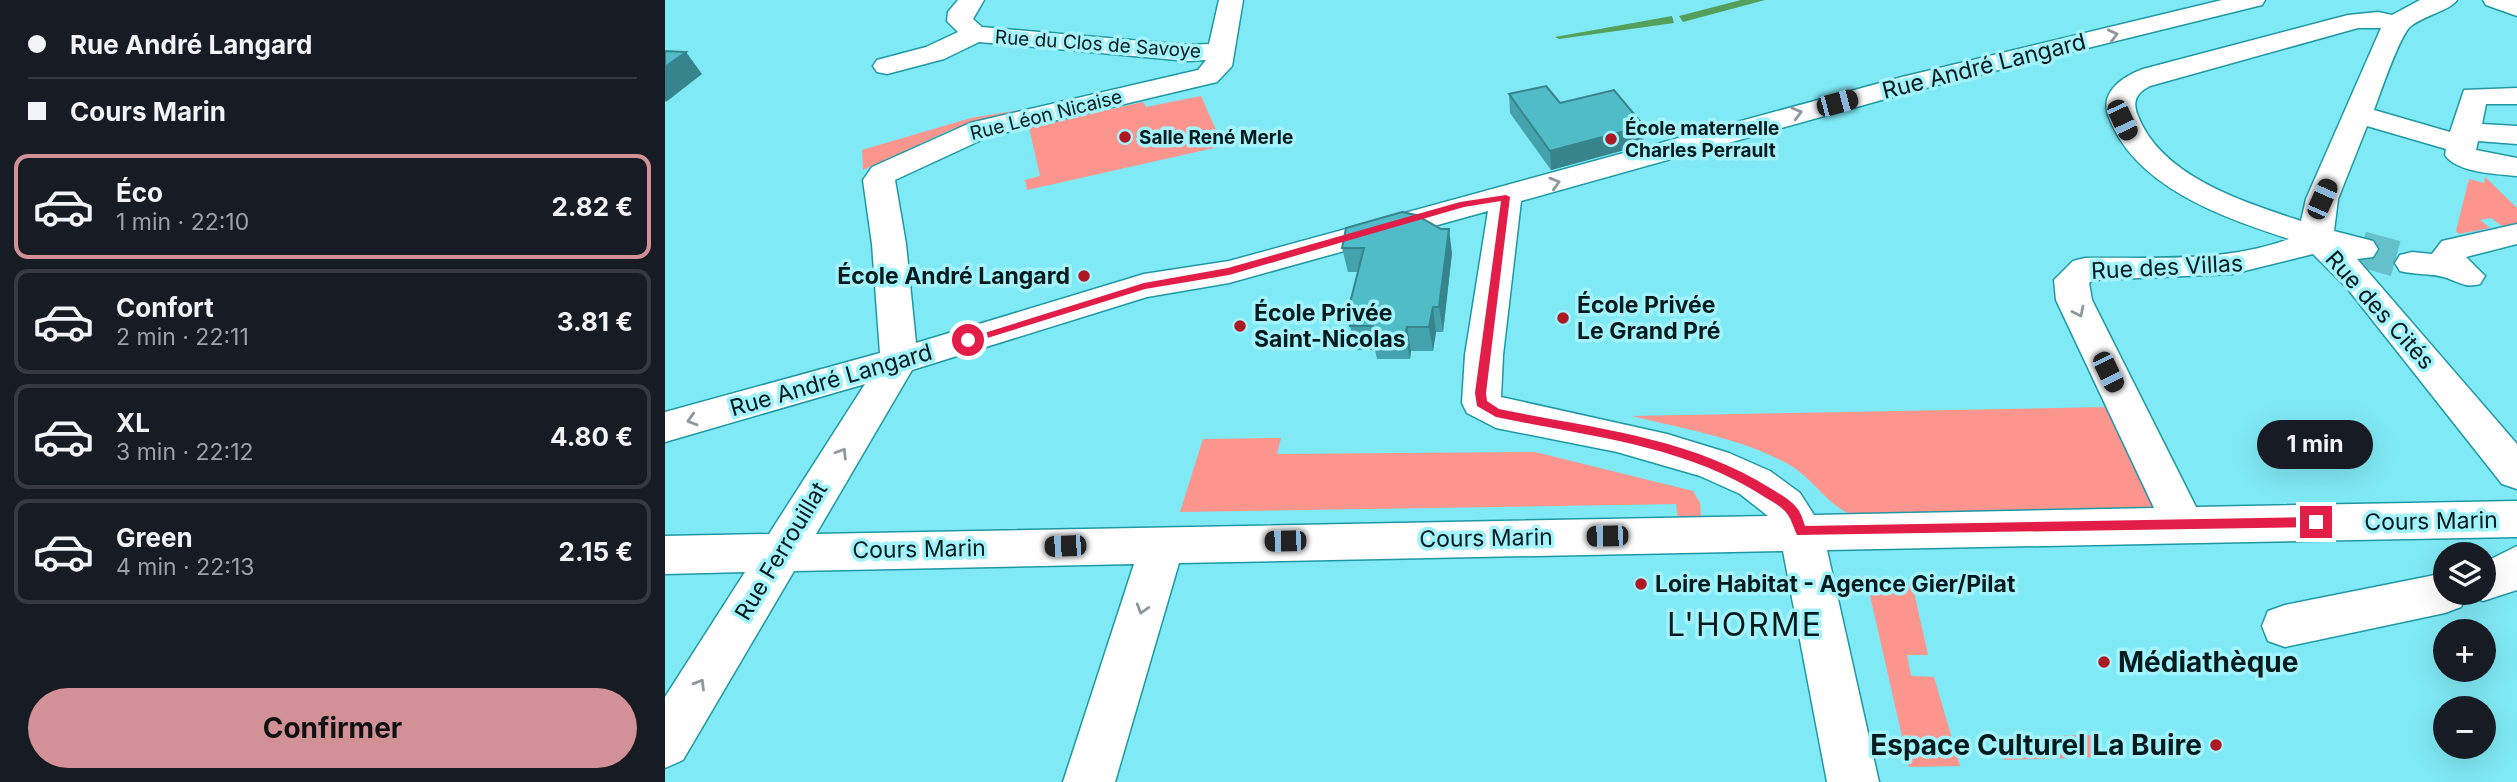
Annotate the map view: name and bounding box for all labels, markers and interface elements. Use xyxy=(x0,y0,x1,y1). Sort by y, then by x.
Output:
street label: Rue du Clos de Savoye xyxy=(994,25,1202,63)
street label: Rue André Langard xyxy=(1879,27,2089,105)
text: Rue André Langard xyxy=(70,29,312,60)
one-way arrow xyxy=(2107,29,2119,43)
street label: Rue Léon Nicaise xyxy=(968,85,1124,145)
car xyxy=(1814,87,1861,119)
text: Cours Marin xyxy=(70,96,226,127)
car xyxy=(2104,97,2141,143)
one-way arrow xyxy=(1791,107,1803,122)
place label: École maternelle Charles Perrault xyxy=(1625,117,1779,162)
place label: Salle René Merle xyxy=(1139,126,1293,149)
marker: Salle René Merle xyxy=(1117,129,1133,145)
marker: École maternelle Charles Perrault xyxy=(1603,131,1619,147)
icon: car xyxy=(32,175,95,238)
car xyxy=(2304,176,2341,222)
text: Éco xyxy=(116,177,163,208)
one-way arrow xyxy=(1549,177,1561,192)
text: 2.82 € xyxy=(551,191,633,222)
text: 1 min · 22:10 xyxy=(116,208,249,236)
street label: Rue des Cités xyxy=(2320,245,2440,375)
street label: Rue des Villas xyxy=(2090,249,2244,285)
place label: École André Langard xyxy=(837,262,1070,290)
marker: École André Langard xyxy=(1076,268,1092,284)
icon: car xyxy=(32,290,95,353)
place label: École Privée Le Grand Pré xyxy=(1577,291,1721,345)
text: Confort xyxy=(116,292,214,323)
place label: École Privée Saint-Nicolas xyxy=(1254,299,1406,353)
one-way arrow xyxy=(2071,305,2085,317)
text: 3.81 € xyxy=(557,306,633,337)
marker: École Privée Le Grand Pré xyxy=(1555,310,1571,326)
marker: École Privée Saint-Nicolas xyxy=(1232,318,1248,334)
text: 2 min · 22:11 xyxy=(116,323,249,351)
route start xyxy=(952,324,984,356)
street label: Rue André Langard xyxy=(727,338,935,422)
car xyxy=(2090,349,2127,395)
icon: car xyxy=(32,405,95,468)
text: XL xyxy=(116,407,150,438)
one-way arrow xyxy=(686,411,698,426)
callout: 1 min xyxy=(2258,420,2374,470)
text: 4.80 € xyxy=(550,421,633,452)
text: 1 min xyxy=(2287,430,2343,458)
text: 3 min · 22:12 xyxy=(116,438,254,466)
one-way arrow xyxy=(833,447,846,460)
street label: Rue Ferrouillat xyxy=(729,476,833,625)
route end xyxy=(2300,506,2332,538)
street label: Cours Marin xyxy=(2364,506,2498,536)
icon: car xyxy=(32,520,95,583)
text: Green xyxy=(116,522,193,553)
street label: Cours Marin xyxy=(1419,523,1553,553)
car xyxy=(1586,525,1629,547)
car xyxy=(1264,530,1307,552)
street label: Cours Marin xyxy=(852,534,986,564)
car xyxy=(1044,535,1087,557)
text: 2.15 € xyxy=(559,536,633,567)
map controls xyxy=(2433,542,2496,759)
button: layers xyxy=(2433,542,2496,605)
text: 4 min · 22:13 xyxy=(116,553,254,581)
place label: Loire Habitat - Agence Gier/Pilat xyxy=(1655,570,2016,598)
marker: Loire Habitat - Agence Gier/Pilat xyxy=(1633,576,1649,592)
one-way arrow xyxy=(1136,603,1151,615)
district label: L'HORME xyxy=(1667,605,1823,644)
button: + xyxy=(2433,619,2496,682)
place label: Médiathèque xyxy=(2118,645,2298,679)
marker: Médiathèque xyxy=(2096,654,2112,670)
one-way arrow xyxy=(692,679,705,692)
button: Confirmer xyxy=(28,688,637,768)
button: − xyxy=(2433,696,2496,759)
place label: Espace Culturel La Buire xyxy=(1870,728,2202,762)
marker: Espace Culturel La Buire xyxy=(2208,737,2224,753)

